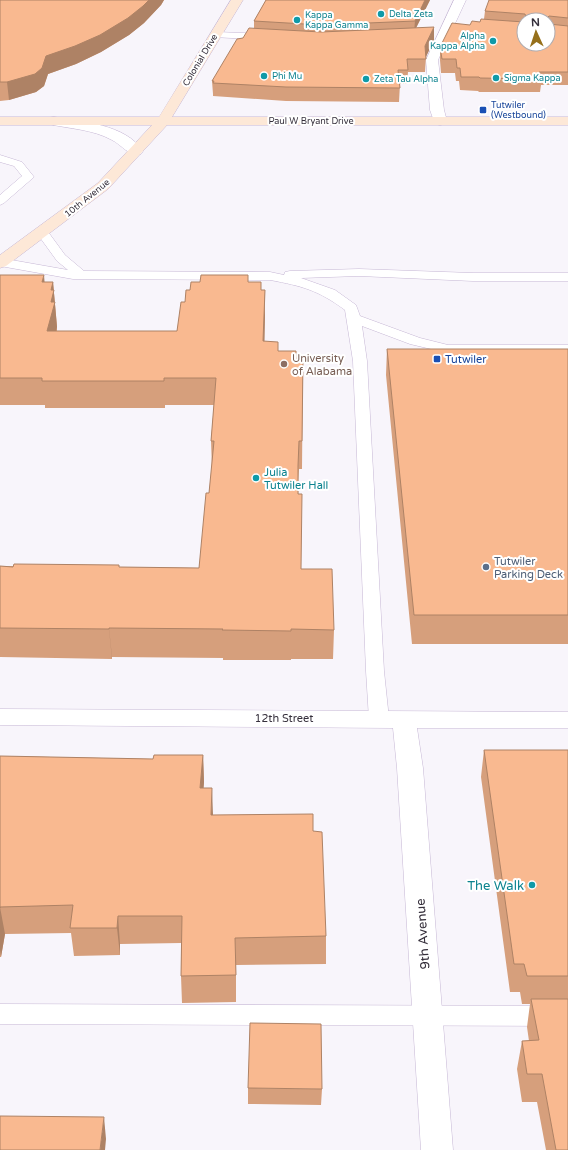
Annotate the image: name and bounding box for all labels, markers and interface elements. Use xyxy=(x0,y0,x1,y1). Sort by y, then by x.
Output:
marker: Delta Zeta xyxy=(376,9,386,19)
place label: Delta Zeta xyxy=(389,9,433,20)
place label: Kappa Kappa Gamma xyxy=(305,10,368,31)
north arrow xyxy=(516,12,556,52)
marker: Kappa Kappa Gamma xyxy=(292,15,302,25)
text: N xyxy=(531,16,540,29)
place label: Alpha Kappa Alpha xyxy=(430,31,485,52)
street label: Colonial Drive xyxy=(181,32,220,88)
marker: Alpha Kappa Alpha xyxy=(488,36,498,46)
marker: Phi Mu xyxy=(259,71,269,81)
place label: Phi Mu xyxy=(272,71,302,82)
marker: Sigma Kappa xyxy=(491,73,501,83)
place label: Sigma Kappa xyxy=(504,73,561,84)
marker: Zeta Tau Alpha xyxy=(361,74,371,84)
place label: Zeta Tau Alpha xyxy=(374,74,438,85)
place label: Tutwiler (Westbound) xyxy=(491,100,546,121)
marker: Tutwiler (Westbound) xyxy=(478,105,488,115)
street label: Paul W Bryant Drive xyxy=(268,116,354,127)
street label: 10th Avenue xyxy=(63,177,112,220)
place label: University of Alabama xyxy=(292,352,352,378)
place label: Tutwiler xyxy=(445,353,487,366)
marker: Tutwiler xyxy=(432,354,442,364)
marker: University of Alabama xyxy=(279,359,289,369)
place label: Julia Tutwiler Hall xyxy=(264,466,328,492)
marker: Julia Tutwiler Hall xyxy=(251,473,261,483)
place label: Tutwiler Parking Deck xyxy=(494,555,563,581)
marker: Tutwiler Parking Deck xyxy=(481,562,491,572)
street label: 12th Street xyxy=(254,712,314,725)
place label: The Walk xyxy=(467,878,524,894)
marker: The Walk xyxy=(527,880,537,890)
street label: 9th Avenue xyxy=(413,898,433,970)

